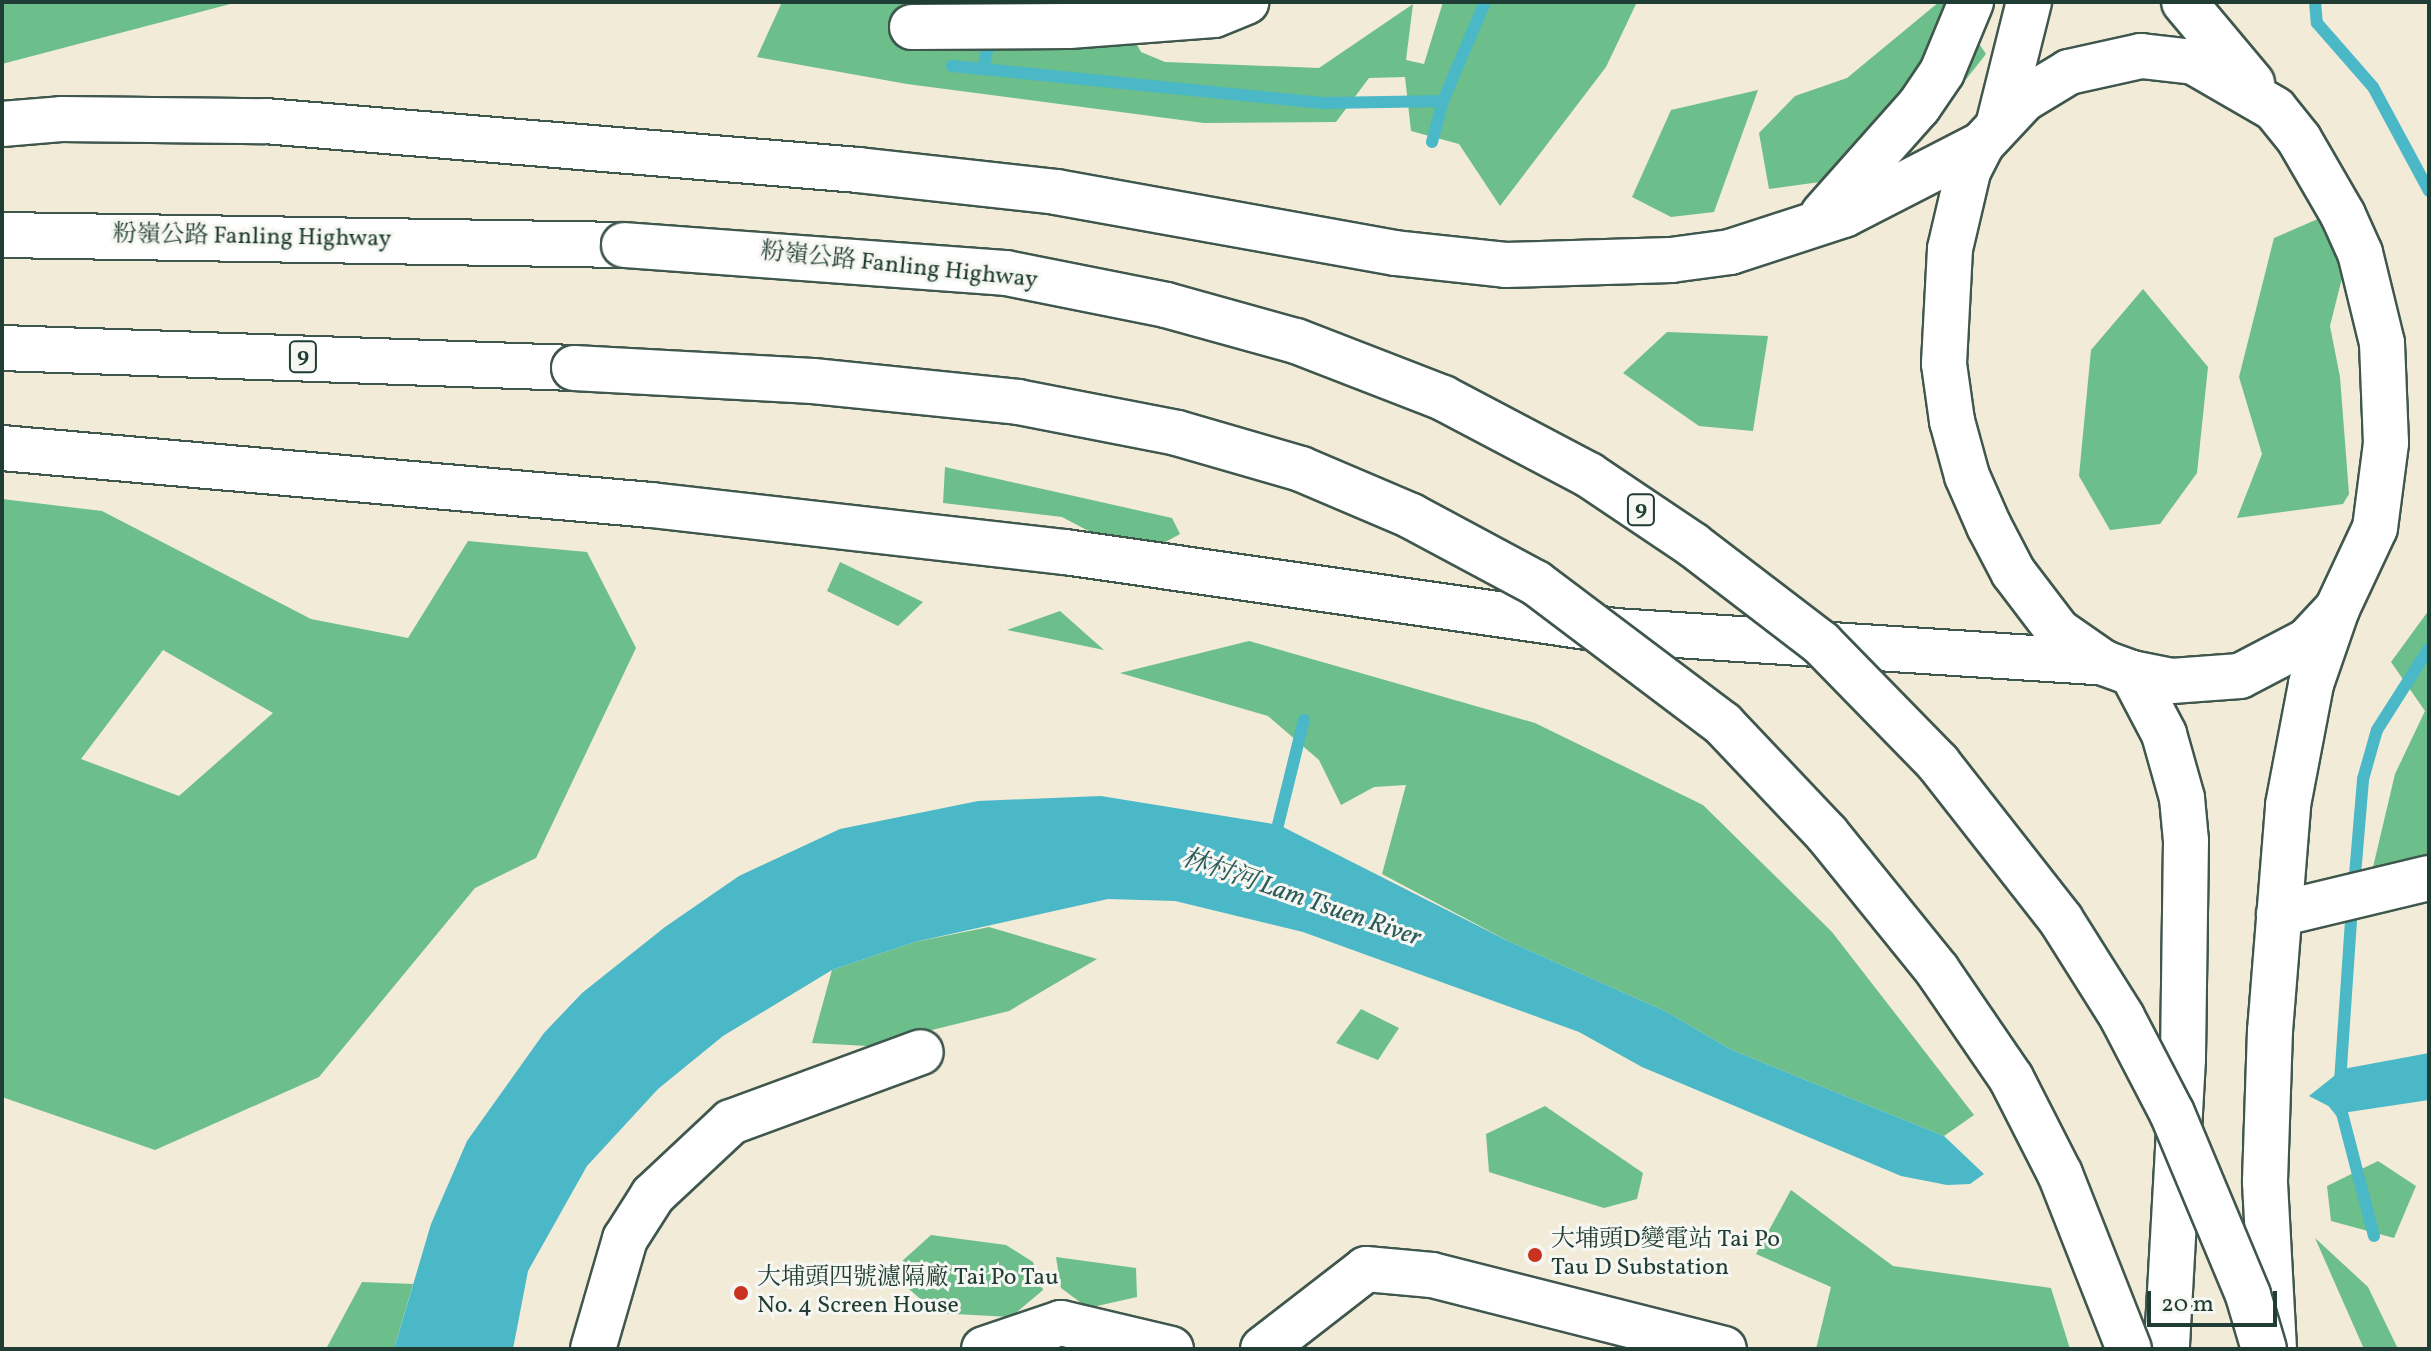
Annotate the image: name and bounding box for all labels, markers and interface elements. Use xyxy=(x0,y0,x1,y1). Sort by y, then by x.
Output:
street label: 粉嶺公路 Fanling Highway xyxy=(112,221,392,255)
street label: 粉嶺公路 Fanling Highway xyxy=(759,238,1039,296)
road number: 9 xyxy=(287,339,319,375)
road number: 9 xyxy=(1625,492,1657,528)
water label: 林村河 Lam Tsuen River xyxy=(1177,843,1425,955)
place label: 大埔頭D變電站 Tai Po Tau D Substation xyxy=(1551,1227,1780,1283)
marker: 大埔頭D變電站 Tai Po Tau D Substation xyxy=(1526,1246,1544,1264)
place label: 大埔頭四號濾隔廠 Tai Po Tau No. 4 Screen House xyxy=(757,1265,1059,1321)
scale bar xyxy=(2151,1275,2281,1325)
marker: 大埔頭四號濾隔廠 Tai Po Tau No. 4 Screen House xyxy=(732,1284,750,1302)
text: 20 m xyxy=(2161,1288,2214,1322)

